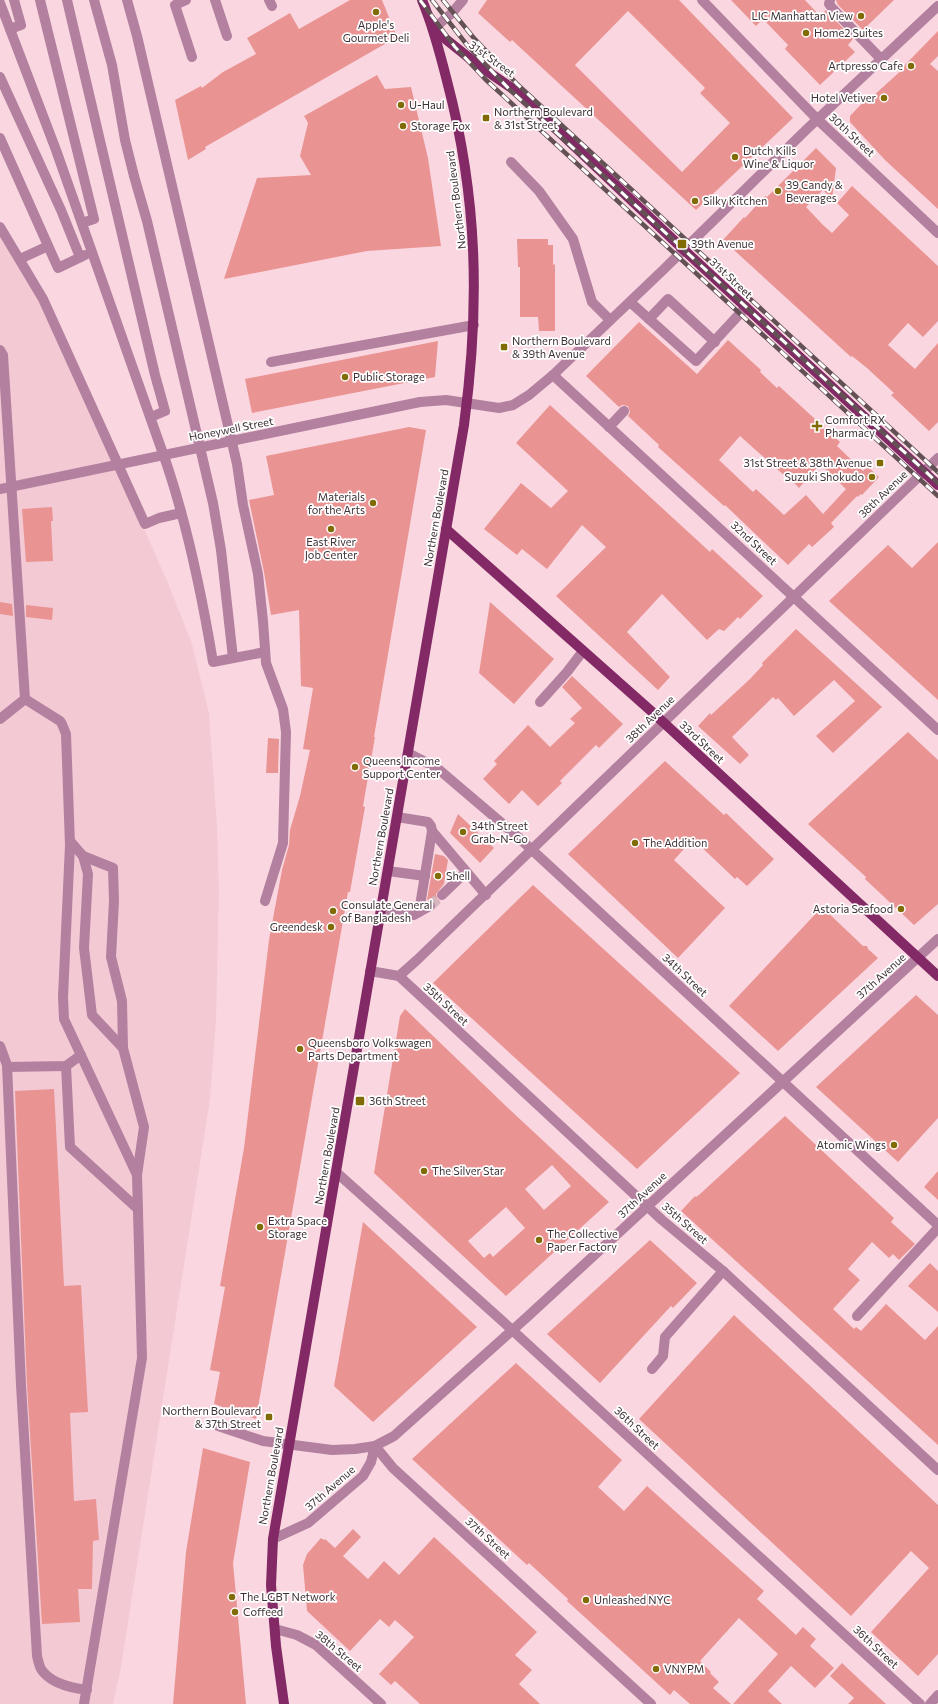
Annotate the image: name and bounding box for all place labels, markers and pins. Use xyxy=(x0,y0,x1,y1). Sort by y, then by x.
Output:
marker: Apple's Gourmet Deli xyxy=(371,7,381,17)
place label: LIC Manhattan View xyxy=(751,9,853,22)
marker: LIC Manhattan View xyxy=(856,11,866,21)
place label: Apple's Gourmet Deli xyxy=(343,18,409,44)
place label: Home2 Suites xyxy=(814,26,883,39)
marker: Home2 Suites xyxy=(801,28,811,38)
place label: Artpresso Cafe xyxy=(828,59,903,72)
marker: Artpresso Cafe xyxy=(906,61,916,71)
place label: Hotel Vetiver xyxy=(811,91,877,104)
marker: Hotel Vetiver xyxy=(879,93,889,103)
place label: U-Haul xyxy=(409,98,445,111)
marker: U-Haul xyxy=(396,100,406,110)
place label: Northern Boulevard & 31st Street xyxy=(494,105,593,131)
marker: Northern Boulevard & 31st Street xyxy=(481,113,491,123)
place label: Storage Fox xyxy=(411,119,471,132)
marker: Storage Fox xyxy=(398,121,408,131)
place label: Dutch Kills Wine & Liquor xyxy=(743,144,815,170)
marker: Dutch Kills Wine & Liquor xyxy=(730,152,740,162)
place label: 39 Candy & Beverages xyxy=(786,178,843,204)
marker: 39 Candy & Beverages xyxy=(773,186,783,196)
place label: Silky Kitchen xyxy=(703,194,767,207)
marker: Silky Kitchen xyxy=(690,196,700,206)
place label: 39th Avenue xyxy=(691,237,754,250)
marker: 39th Avenue xyxy=(676,238,688,250)
place label: Northern Boulevard & 39th Avenue xyxy=(512,334,611,360)
marker: Northern Boulevard & 39th Avenue xyxy=(499,342,509,352)
place label: Public Storage xyxy=(353,370,425,383)
marker: Public Storage xyxy=(340,372,350,382)
place label: Comfort RX Pharmacy xyxy=(825,413,886,439)
marker: Comfort RX Pharmacy xyxy=(812,421,822,431)
place label: 31st Street & 38th Avenue xyxy=(744,456,872,469)
marker: 31st Street & 38th Avenue xyxy=(875,458,885,468)
place label: Suzuki Shokudo xyxy=(785,470,864,483)
marker: Suzuki Shokudo xyxy=(867,472,877,482)
place label: Materials for the Arts xyxy=(308,490,365,516)
marker: Materials for the Arts xyxy=(368,498,378,508)
marker: East River Job Center xyxy=(326,524,336,534)
place label: East River Job Center xyxy=(305,535,358,562)
place label: Queens Income Support Center xyxy=(363,754,441,780)
marker: Queens Income Support Center xyxy=(350,762,360,772)
place label: 34th Street Grab-N-Go xyxy=(471,819,528,845)
marker: 34th Street Grab-N-Go xyxy=(458,827,468,837)
place label: The Addition xyxy=(643,836,707,849)
marker: The Addition xyxy=(630,838,640,848)
place label: Shell xyxy=(446,869,470,882)
marker: Shell xyxy=(433,871,443,881)
place label: Consulate General of Bangladesh xyxy=(341,898,432,924)
place label: Astoria Seafood xyxy=(813,902,893,915)
marker: Astoria Seafood xyxy=(896,904,906,914)
marker: Consulate General of Bangladesh xyxy=(328,906,338,916)
place label: Greendesk xyxy=(270,920,323,933)
marker: Greendesk xyxy=(326,922,336,932)
place label: Queensboro Volkswagen Parts Department xyxy=(308,1036,431,1062)
marker: Queensboro Volkswagen Parts Department xyxy=(295,1044,305,1054)
place label: 36th Street xyxy=(369,1094,426,1107)
marker: 36th Street xyxy=(354,1095,366,1107)
place label: Atomic Wings xyxy=(817,1138,886,1151)
marker: Atomic Wings xyxy=(889,1140,899,1150)
place label: The Silver Star xyxy=(432,1164,505,1177)
marker: The Silver Star xyxy=(419,1166,429,1176)
place label: Extra Space Storage xyxy=(268,1214,327,1240)
marker: Extra Space Storage xyxy=(255,1222,265,1232)
place label: The Collective Paper Factory xyxy=(547,1227,618,1253)
marker: The Collective Paper Factory xyxy=(534,1235,544,1245)
place label: Northern Boulevard & 37th Street xyxy=(162,1404,261,1430)
marker: Northern Boulevard & 37th Street xyxy=(264,1412,274,1422)
place label: The LGBT Network xyxy=(240,1590,336,1603)
marker: The LGBT Network xyxy=(227,1592,237,1602)
place label: Unleashed NYC xyxy=(594,1593,671,1606)
marker: Unleashed NYC xyxy=(581,1595,591,1605)
place label: Coffeed xyxy=(243,1605,283,1618)
marker: Coffeed xyxy=(230,1607,240,1617)
place label: VNYPM xyxy=(664,1662,704,1675)
marker: VNYPM xyxy=(651,1664,661,1674)

